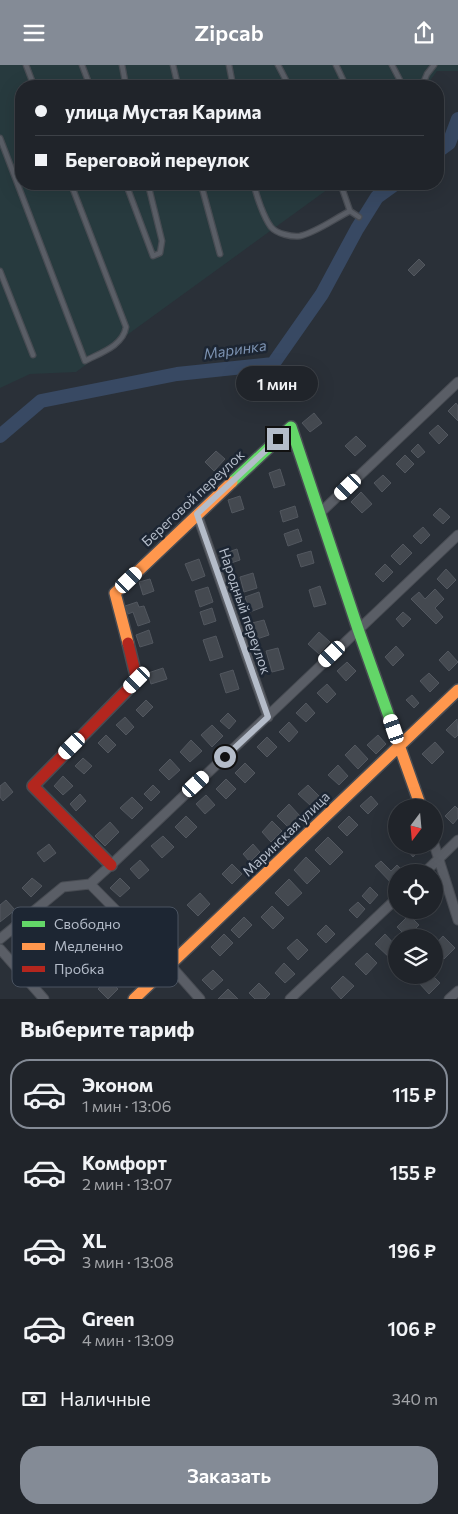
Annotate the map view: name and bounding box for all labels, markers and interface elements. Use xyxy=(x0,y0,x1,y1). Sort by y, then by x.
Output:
icon: menu xyxy=(20,19,48,47)
text: Zipcab xyxy=(194,19,264,46)
icon: share xyxy=(410,19,438,47)
text: улица Мустая Карима xyxy=(65,100,262,123)
text: Береговой переулок xyxy=(65,148,250,171)
water label: Маринка xyxy=(202,336,268,362)
callout: 1 мин xyxy=(237,367,319,401)
text: 1 мин xyxy=(257,374,297,393)
route end xyxy=(267,428,289,450)
street label: Береговой переулок xyxy=(138,445,248,550)
car xyxy=(331,471,364,503)
street label: Народный переулок xyxy=(216,545,275,677)
car xyxy=(112,564,145,596)
car xyxy=(315,638,348,670)
car xyxy=(121,664,152,696)
car xyxy=(382,712,405,746)
car xyxy=(56,730,87,762)
route start xyxy=(214,746,236,768)
car xyxy=(179,768,212,800)
street label: Маринская улица xyxy=(238,788,333,880)
north arrow xyxy=(388,799,442,854)
map controls xyxy=(388,799,443,984)
button: locate xyxy=(388,864,443,919)
legend xyxy=(12,907,178,987)
text: Свободно xyxy=(54,915,121,932)
button: layers xyxy=(388,929,443,984)
text: Медленно xyxy=(54,937,123,954)
text: Пробка xyxy=(54,960,104,977)
text: Выберите тариф xyxy=(20,1015,194,1042)
icon: car xyxy=(22,1072,67,1117)
text: Эконом xyxy=(82,1073,153,1096)
text: 115 ₽ xyxy=(392,1083,436,1106)
text: 1 мин · 13:06 xyxy=(82,1096,171,1115)
icon: car xyxy=(22,1150,67,1195)
text: Комфорт xyxy=(82,1151,167,1174)
text: 155 ₽ xyxy=(390,1161,436,1184)
text: 2 мин · 13:07 xyxy=(82,1174,172,1193)
icon: car xyxy=(22,1228,67,1273)
text: XL xyxy=(82,1229,107,1252)
text: 196 ₽ xyxy=(388,1239,436,1262)
text: 3 мин · 13:08 xyxy=(82,1252,174,1271)
icon: car xyxy=(22,1306,67,1351)
text: Green xyxy=(82,1307,134,1330)
text: 106 ₽ xyxy=(387,1317,436,1340)
text: 4 мин · 13:09 xyxy=(82,1330,174,1349)
icon: cash xyxy=(20,1385,48,1413)
text: Наличные xyxy=(60,1387,151,1410)
text: 340 m xyxy=(392,1389,438,1408)
button: Заказать xyxy=(20,1446,438,1504)

